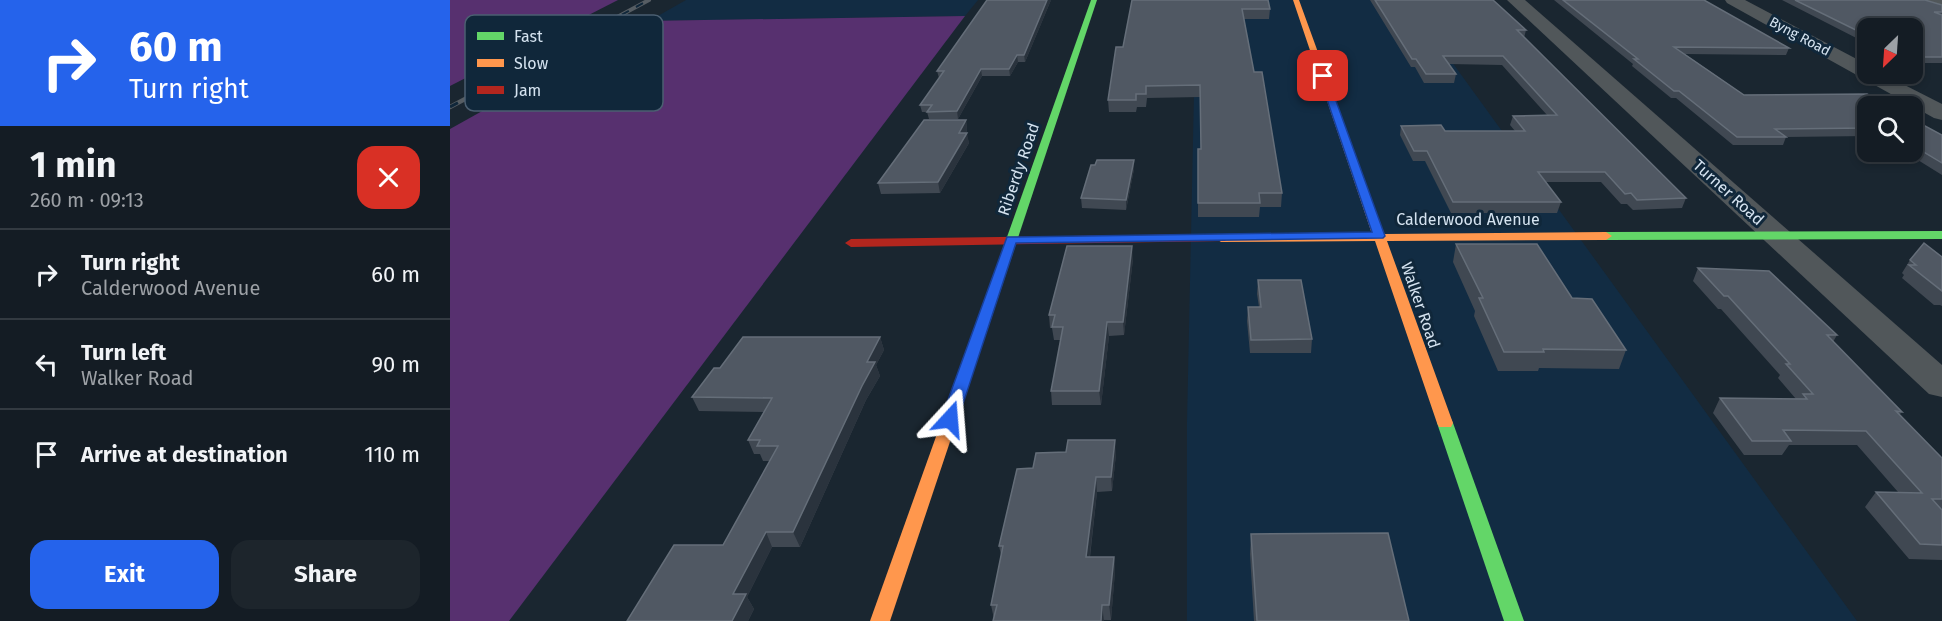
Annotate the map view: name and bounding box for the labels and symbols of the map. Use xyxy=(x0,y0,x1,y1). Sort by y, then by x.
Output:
street label: Byng Road xyxy=(1766,13,1833,60)
legend xyxy=(465,15,663,111)
north arrow xyxy=(1857,18,1923,84)
text: Fast xyxy=(514,27,543,46)
pin xyxy=(1297,50,1348,101)
text: Slow xyxy=(514,54,549,73)
text: Jam xyxy=(514,81,541,100)
street label: Riberdy Road xyxy=(994,120,1043,218)
street label: Turner Road xyxy=(1689,156,1768,229)
street label: Calderwood Avenue xyxy=(1396,210,1540,229)
street label: Walker Road xyxy=(1397,259,1444,351)
position arrow xyxy=(918,387,982,451)

